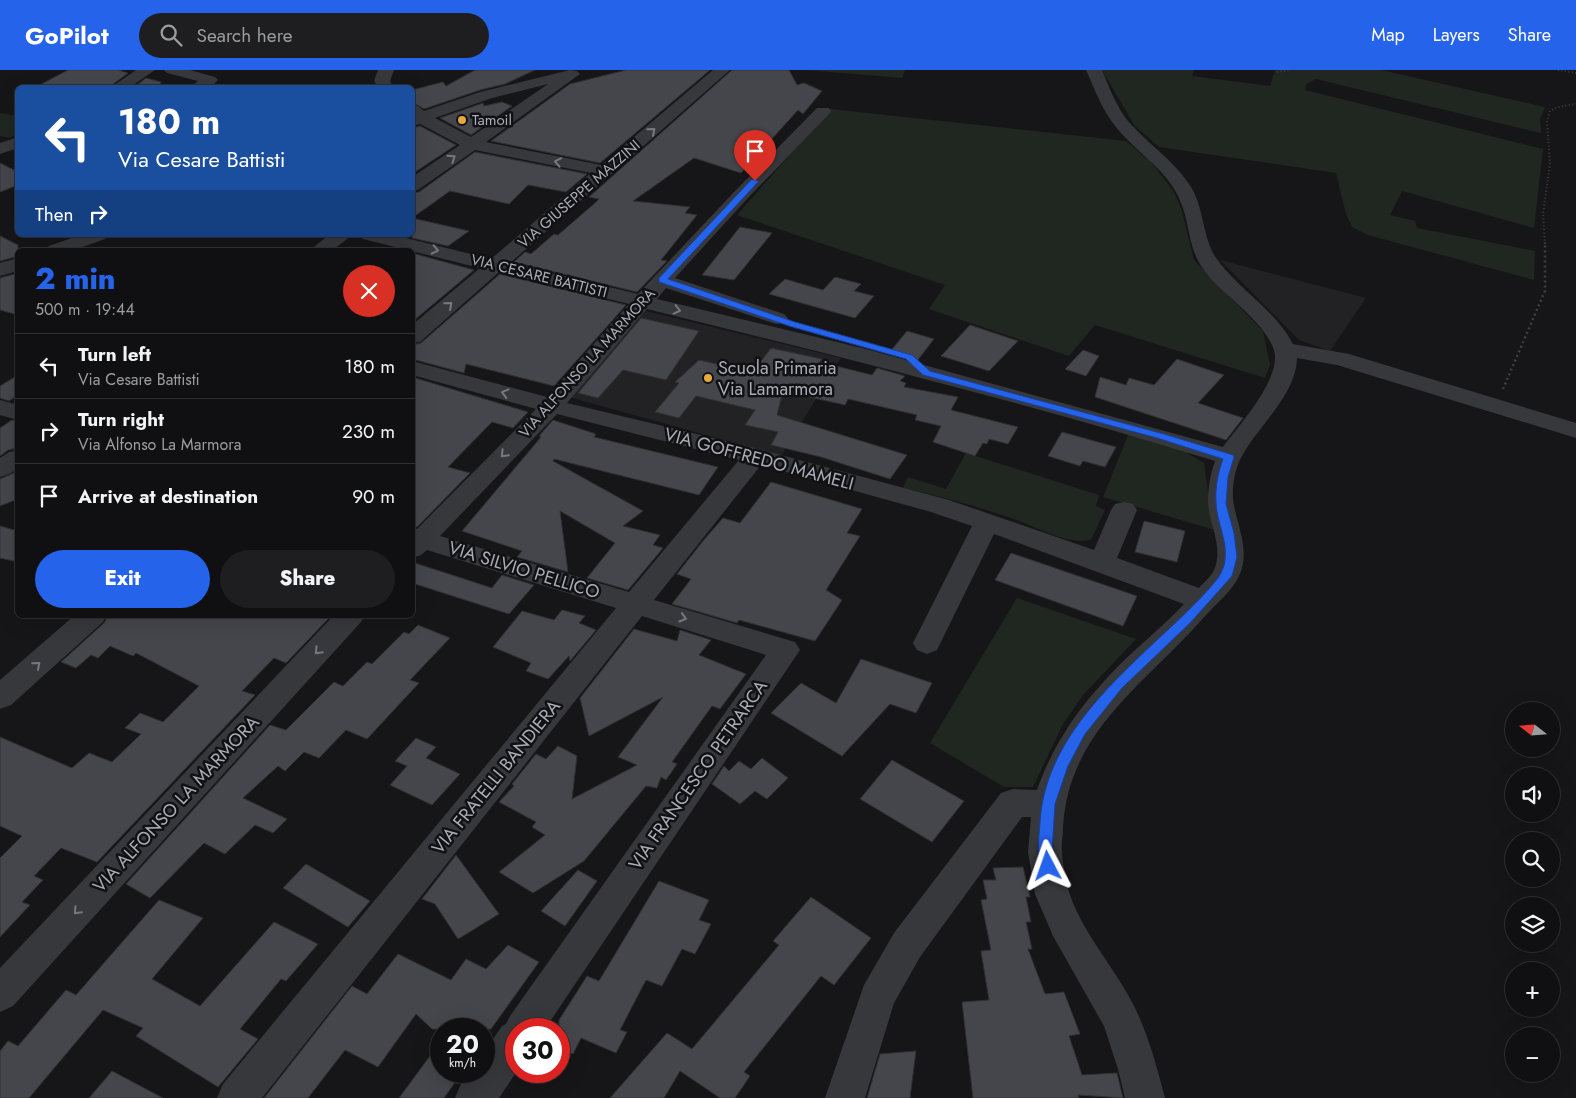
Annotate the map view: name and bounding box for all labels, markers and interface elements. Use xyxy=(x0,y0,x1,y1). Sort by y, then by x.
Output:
search box xyxy=(139,13,489,58)
text: GoPilot xyxy=(25,18,109,53)
icon: search xyxy=(157,21,185,49)
text: Search here xyxy=(197,22,293,49)
text: Map xyxy=(1371,22,1405,48)
text: Layers xyxy=(1433,22,1480,48)
text: Share xyxy=(1508,22,1551,48)
text: 180 m xyxy=(118,97,220,147)
icon: left xyxy=(35,105,100,170)
place label: Tamoil xyxy=(472,109,512,131)
marker: Tamoil xyxy=(456,114,468,126)
one-way arrow xyxy=(647,127,656,136)
pin xyxy=(734,130,776,181)
street label: VIA GIUSEPPE MAZZINI xyxy=(513,135,645,253)
icon: arrive xyxy=(741,137,769,165)
text: Via Cesare Battisti xyxy=(118,143,285,175)
one-way arrow xyxy=(447,155,456,164)
one-way arrow xyxy=(554,157,563,167)
icon: right xyxy=(84,200,112,228)
text: Then xyxy=(35,201,74,228)
one-way arrow xyxy=(430,244,439,255)
street label: VIA CESARE BATTISTI xyxy=(469,248,609,304)
text: 2 min xyxy=(35,257,116,300)
button: close xyxy=(343,265,395,317)
street label: VIA ALFONSO LA MARMORA xyxy=(514,283,660,443)
text: 500 m · 19:44 xyxy=(35,298,135,321)
one-way arrow xyxy=(444,302,453,311)
one-way arrow xyxy=(673,304,682,315)
text: Turn left xyxy=(78,341,151,368)
icon: left xyxy=(35,352,63,380)
text: 180 m xyxy=(344,353,395,380)
place label: Scuola Primaria Via Lamarmora xyxy=(718,355,837,402)
text: Via Cesare Battisti xyxy=(78,368,200,391)
marker: Scuola Primaria Via Lamarmora xyxy=(702,372,714,384)
one-way arrow xyxy=(500,388,509,399)
text: Turn right xyxy=(78,406,164,433)
icon: right xyxy=(35,417,63,445)
text: 230 m xyxy=(342,418,395,445)
street label: VIA GOFFREDO MAMELI xyxy=(661,421,857,497)
text: Via Alfonso La Marmora xyxy=(78,433,241,456)
one-way arrow xyxy=(501,449,510,458)
icon: arrive xyxy=(35,482,63,510)
text: Arrive at destination xyxy=(78,483,258,510)
text: 90 m xyxy=(352,483,395,510)
street label: VIA SILVIO PELLICO xyxy=(445,535,603,605)
button: Exit xyxy=(35,550,210,608)
button: Share xyxy=(220,550,395,608)
one-way arrow xyxy=(678,613,687,623)
one-way arrow xyxy=(315,645,324,654)
one-way arrow xyxy=(31,662,40,671)
street label: VIA FRANCESCO PETRARCA xyxy=(622,675,774,875)
street label: VIA FRATELLI BANDIERA xyxy=(426,694,566,860)
north arrow xyxy=(1505,702,1560,758)
map controls xyxy=(1505,702,1560,1082)
street label: VIA ALFONSO LA MARMORA xyxy=(87,710,265,898)
button: sound xyxy=(1505,767,1560,822)
button: search xyxy=(1505,832,1560,887)
position arrow xyxy=(1021,839,1073,891)
button: layers xyxy=(1505,897,1560,952)
one-way arrow xyxy=(74,905,83,914)
button: + xyxy=(1505,962,1560,1017)
speed limit sign: 30 xyxy=(505,1018,570,1083)
text: 20 xyxy=(446,1026,479,1062)
button: − xyxy=(1505,1027,1560,1082)
text: km/h xyxy=(449,1054,476,1072)

